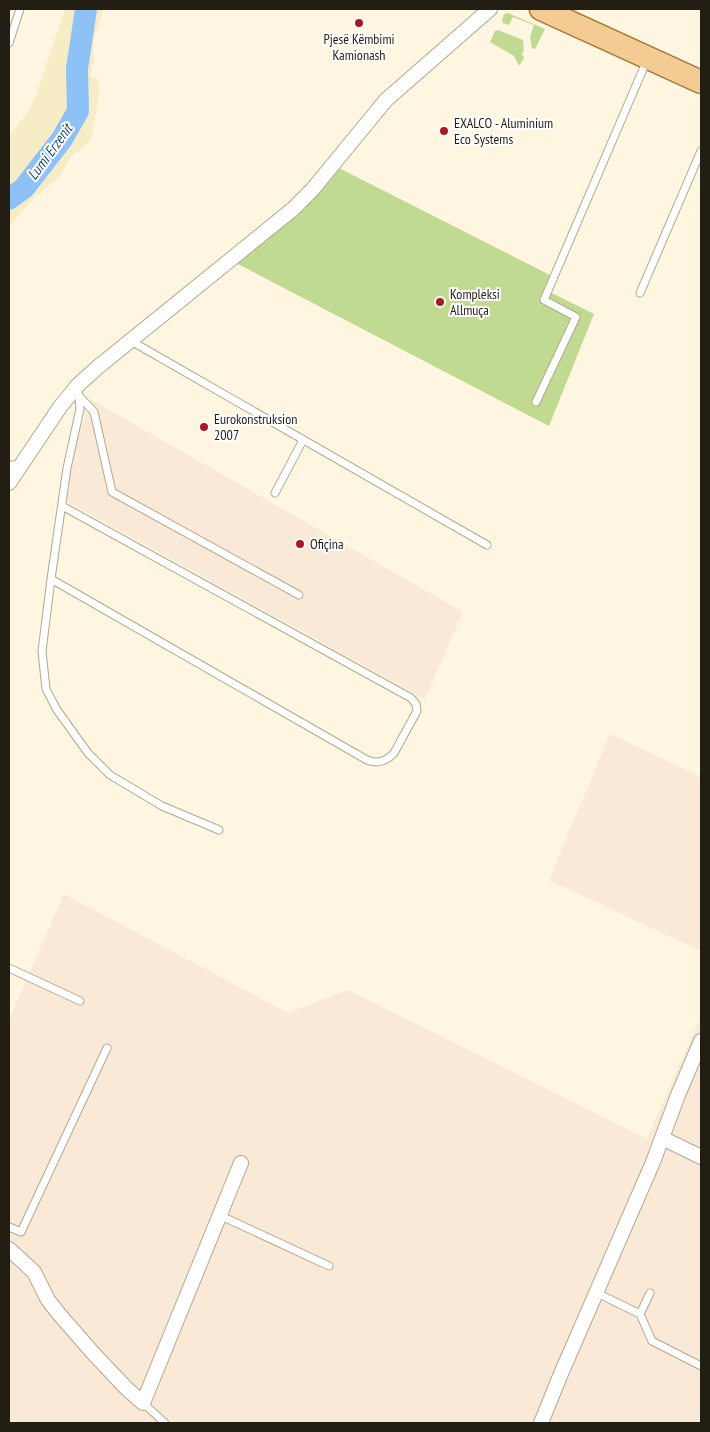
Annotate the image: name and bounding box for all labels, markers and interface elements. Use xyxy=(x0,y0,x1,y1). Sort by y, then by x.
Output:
marker: Pjesë Këmbimi Kamionash xyxy=(353,17,365,29)
place label: Pjesë Këmbimi Kamionash xyxy=(323,30,395,64)
place label: EXALCO - Aluminium Eco Systems xyxy=(454,114,553,148)
water label: Lumi Erzenit xyxy=(23,118,77,183)
marker: EXALCO - Aluminium Eco Systems xyxy=(438,125,450,137)
place label: Kompleksi Allmuça xyxy=(450,285,500,319)
marker: Kompleksi Allmuça xyxy=(434,296,446,308)
place label: Eurokonstruksion 2007 xyxy=(214,410,297,444)
marker: Eurokonstruksion 2007 xyxy=(198,421,210,433)
place label: Ofiçina xyxy=(310,535,344,553)
marker: Ofiçina xyxy=(294,538,306,550)

